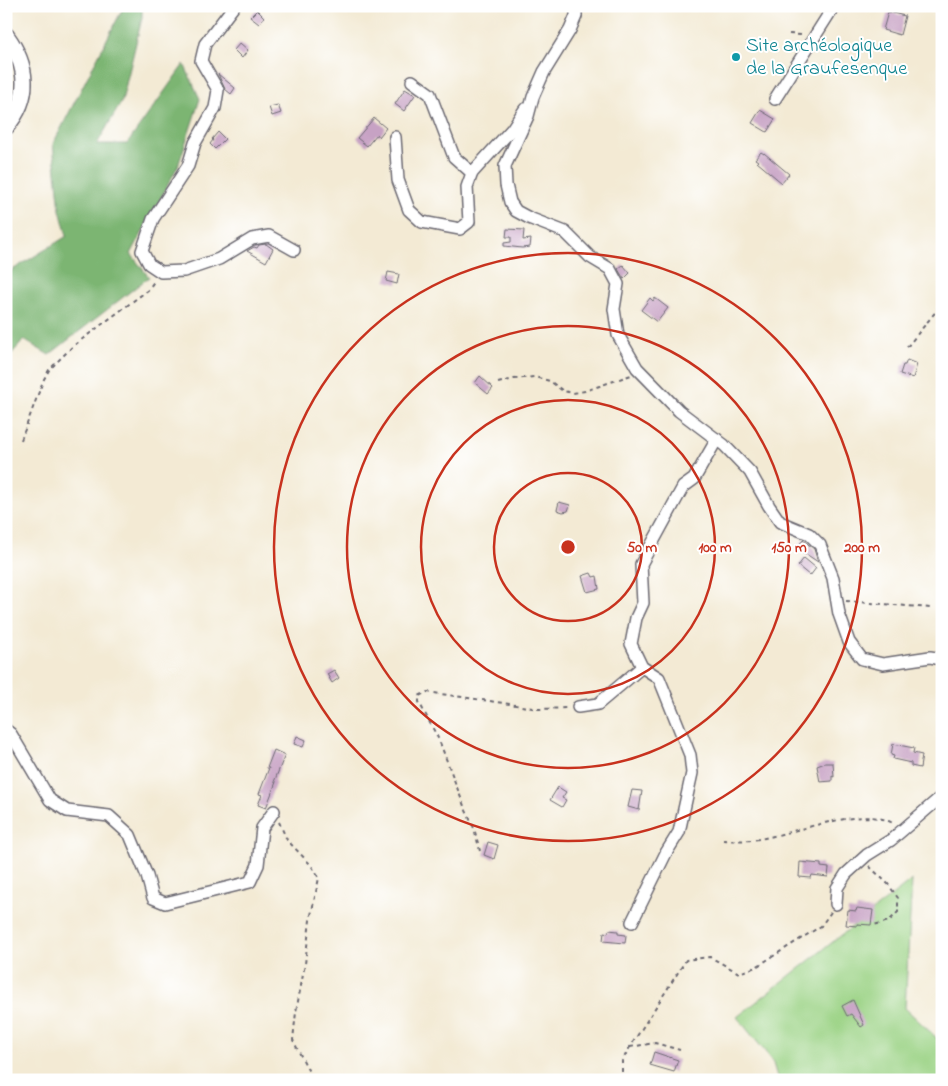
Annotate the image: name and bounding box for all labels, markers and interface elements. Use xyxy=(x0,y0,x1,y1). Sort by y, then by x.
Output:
place label: Site archéologique de la Graufesenque xyxy=(746,32,907,84)
marker: Site archéologique de la Graufesenque xyxy=(730,51,742,63)
text: 50 m xyxy=(627,537,658,559)
text: 100 m xyxy=(698,537,732,559)
text: 150 m xyxy=(771,537,807,559)
text: 200 m xyxy=(843,537,880,559)
centre of rings xyxy=(559,538,577,556)

